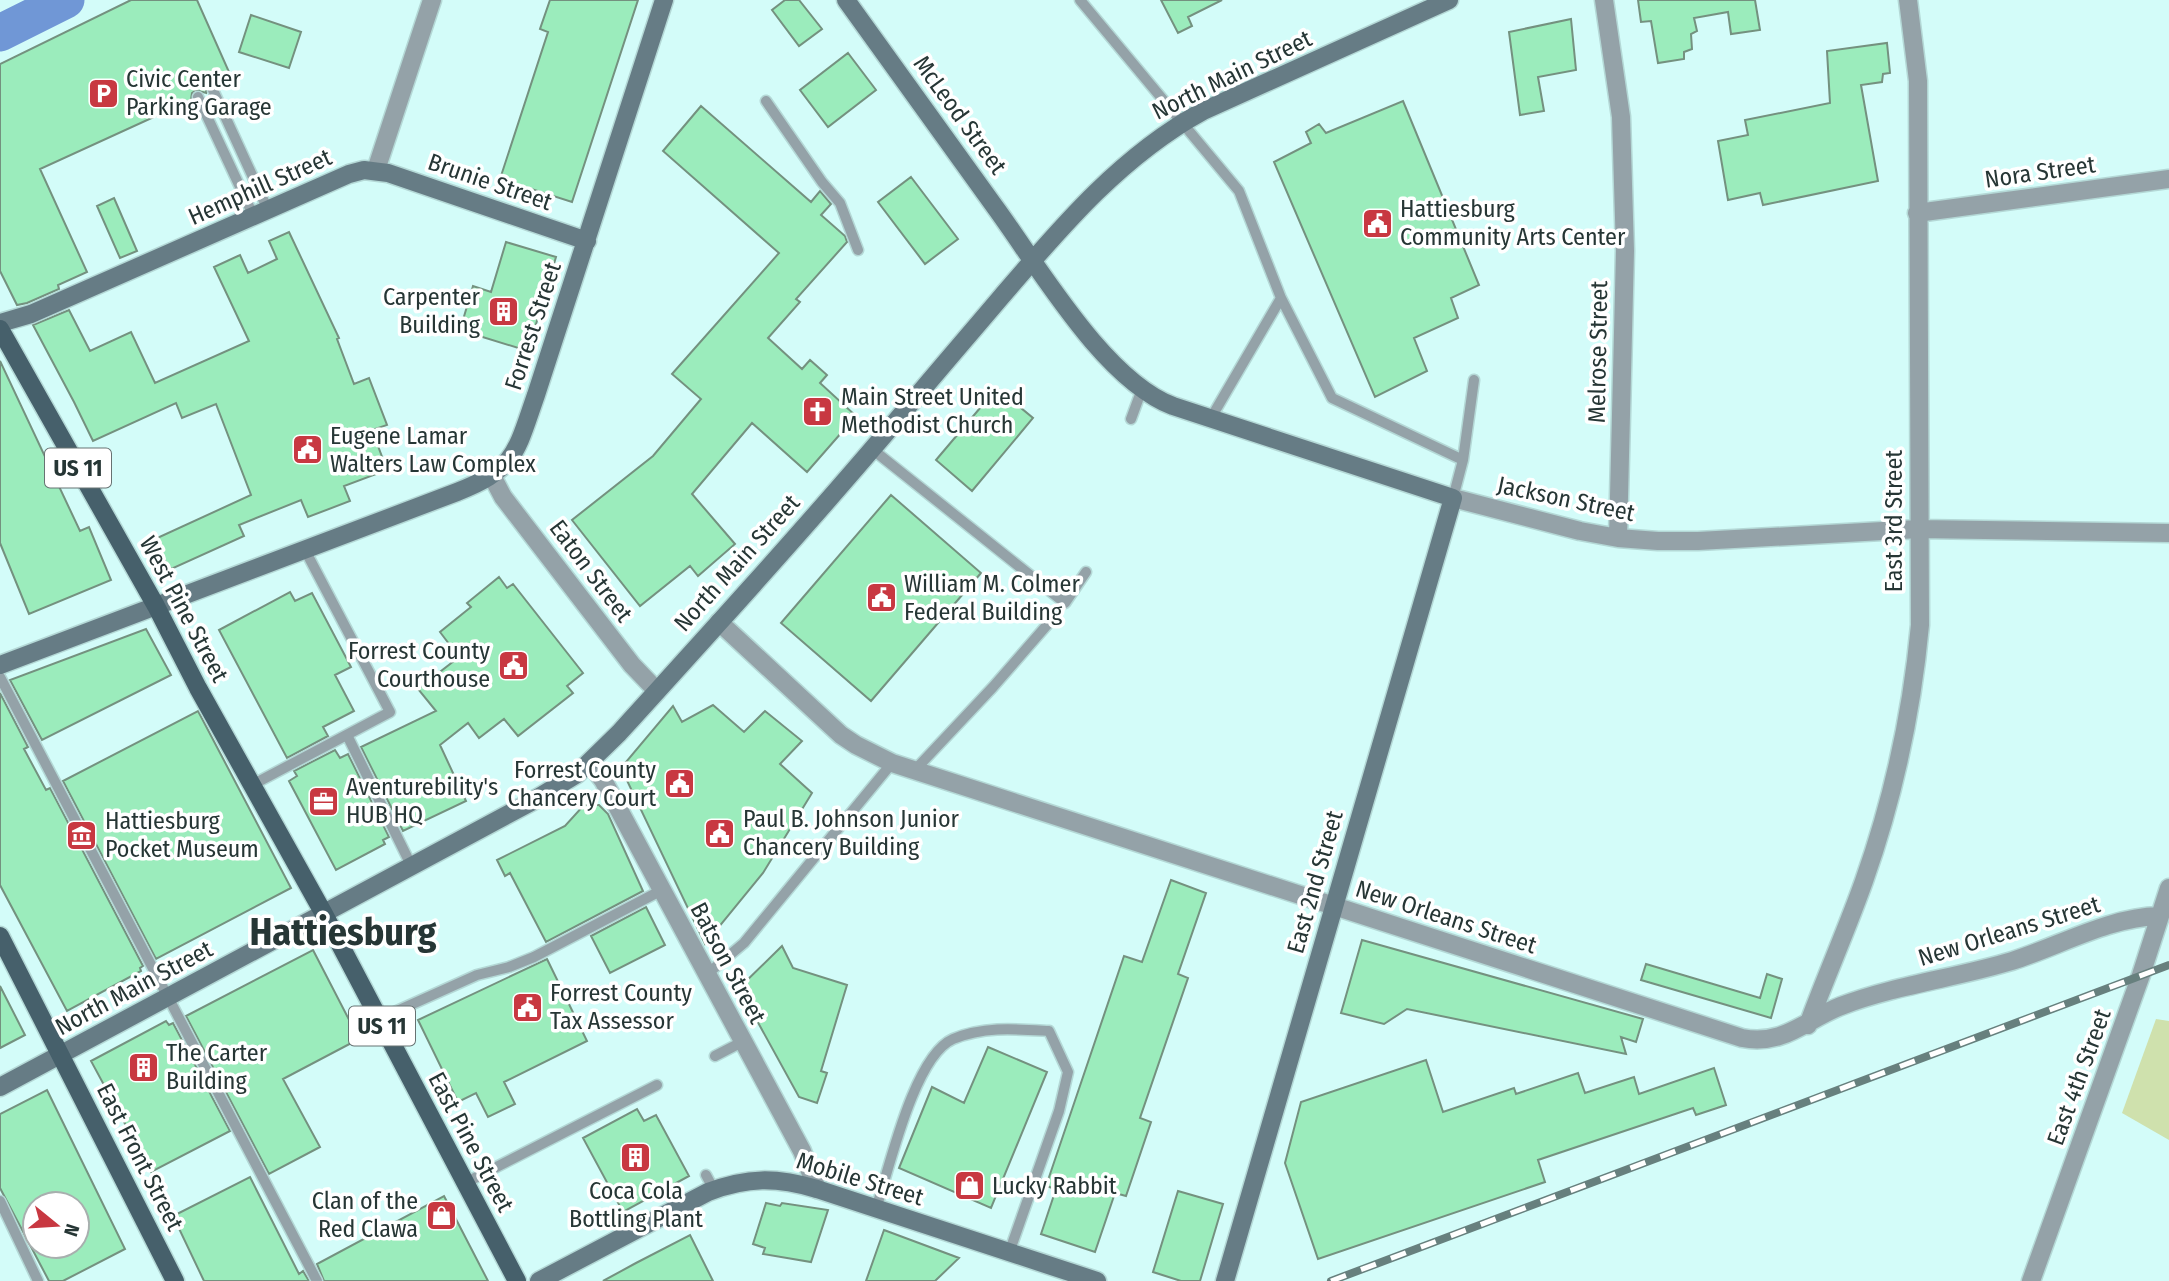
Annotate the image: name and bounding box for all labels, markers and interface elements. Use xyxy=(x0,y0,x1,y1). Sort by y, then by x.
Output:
street label: North Main Street xyxy=(1148,24,1316,126)
street label: McLeod Street xyxy=(908,50,1012,180)
place label: Civic Center Parking Garage xyxy=(126,65,272,121)
parking icon: Civic Center Parking Garage xyxy=(86,76,120,110)
street label: Hemphill Street xyxy=(184,143,336,231)
street label: Brunie Street xyxy=(424,148,556,216)
street label: Nora Street xyxy=(1983,150,2097,194)
place label: Hattiesburg Community Arts Center xyxy=(1400,195,1626,251)
public building icon: Hattiesburg Community Arts Center xyxy=(1360,206,1394,240)
street label: Forrest Street xyxy=(499,258,567,394)
street label: Melrose Street xyxy=(1583,280,1613,423)
place label: Carpenter Building xyxy=(383,283,481,339)
building icon: Carpenter Building xyxy=(486,294,520,328)
place label: Main Street United Methodist Church xyxy=(841,383,1024,439)
church icon: Main Street United Methodist Church xyxy=(801,394,835,428)
place label: Eugene Lamar Walters Law Complex xyxy=(330,422,536,478)
public building icon: Eugene Lamar Walters Law Complex xyxy=(290,433,324,467)
road number: US 11 xyxy=(45,448,111,488)
street label: East 3rd Street xyxy=(1880,450,1908,592)
street label: Jackson Street xyxy=(1495,471,1637,527)
street label: North Main Street xyxy=(668,489,806,637)
street label: Eaton Street xyxy=(544,515,638,628)
street label: West Pine Street xyxy=(134,531,234,687)
place label: William M. Colmer Federal Building xyxy=(904,570,1080,626)
public building icon: William M. Colmer Federal Building xyxy=(864,581,898,615)
place label: Forrest County Courthouse xyxy=(348,637,490,693)
public building icon: Forrest County Courthouse xyxy=(496,648,530,682)
place label: Forrest County Chancery Court xyxy=(507,756,656,812)
public building icon: Forrest County Chancery Court xyxy=(662,767,696,801)
place label: Aventurebility's HUB HQ xyxy=(346,773,498,829)
office icon: Aventurebility's HUB HQ xyxy=(306,784,340,818)
place label: Paul B. Johnson Junior Chancery Building xyxy=(743,805,960,861)
place label: Hattiesburg Pocket Museum xyxy=(105,807,259,863)
street label: East 2nd Street xyxy=(1281,807,1349,957)
public building icon: Paul B. Johnson Junior Chancery Building xyxy=(703,816,737,850)
museum icon: Hattiesburg Pocket Museum xyxy=(65,818,99,852)
street label: New Orleans Street xyxy=(1352,875,1540,959)
street label: New Orleans Street xyxy=(1915,890,2103,972)
street label: Batson Street xyxy=(684,898,772,1028)
district label: Hattiesburg xyxy=(249,909,437,955)
street label: North Main Street xyxy=(51,935,217,1041)
place label: Forrest County Tax Assessor xyxy=(550,979,692,1035)
public building icon: Forrest County Tax Assessor xyxy=(510,990,544,1024)
street label: East 4th Street xyxy=(2041,1005,2117,1149)
road number: US 11 xyxy=(349,1007,415,1046)
place label: The Carter Building xyxy=(166,1039,268,1095)
building icon: The Carter Building xyxy=(126,1050,160,1084)
street label: East Pine Street xyxy=(422,1067,520,1217)
street label: East Front Street xyxy=(91,1079,189,1235)
building icon: Coca Cola Bottling Plant xyxy=(619,1140,653,1174)
street label: Mobile Street xyxy=(793,1146,927,1212)
shop icon: Lucky Rabbit xyxy=(952,1169,986,1203)
place label: Lucky Rabbit xyxy=(992,1172,1117,1200)
place label: Coca Cola Bottling Plant xyxy=(569,1177,703,1233)
place label: Clan of the Red Clawa xyxy=(312,1187,418,1243)
north arrow xyxy=(21,1190,91,1260)
shop icon: Clan of the Red Clawa xyxy=(424,1198,458,1232)
text: N xyxy=(59,1221,84,1239)

